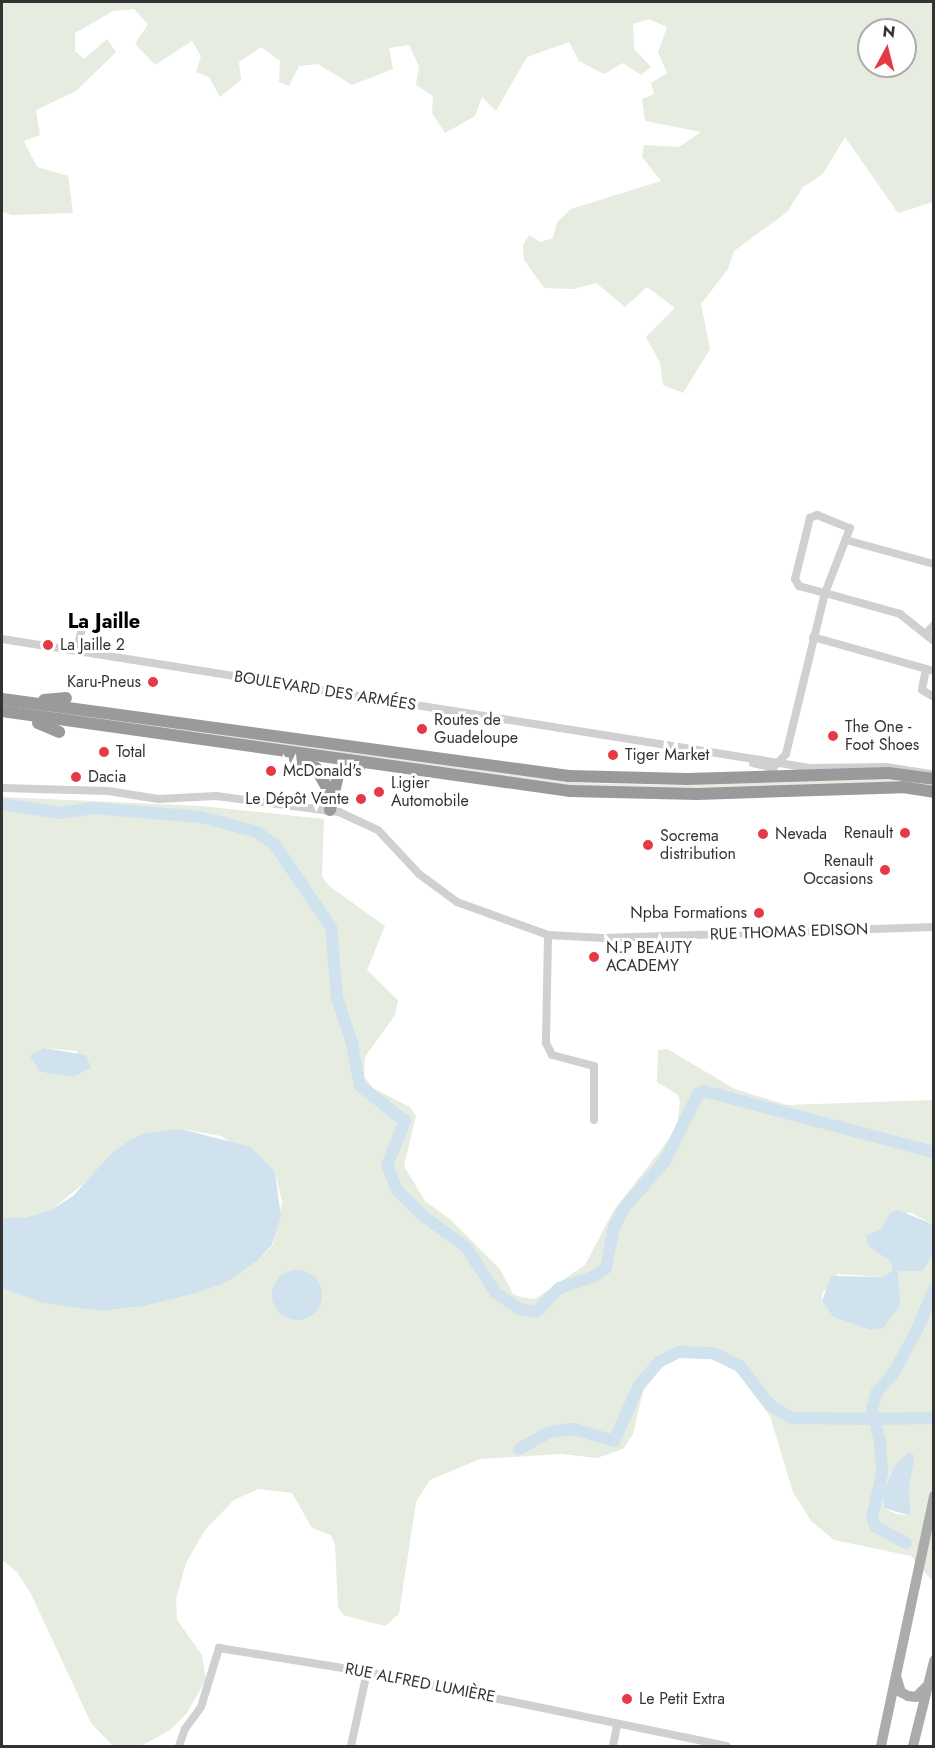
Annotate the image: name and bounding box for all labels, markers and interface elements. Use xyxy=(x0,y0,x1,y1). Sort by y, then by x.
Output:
north arrow xyxy=(857,18,917,78)
text: N xyxy=(881,19,897,44)
district label: La Jaille xyxy=(68,609,140,633)
place label: La Jaille 2 xyxy=(60,635,125,655)
marker: La Jaille 2 xyxy=(41,638,55,652)
street label: BOULEVARD DES ARMÉES xyxy=(233,667,417,715)
place label: Karu-Pneus xyxy=(67,672,141,692)
marker: Karu-Pneus xyxy=(146,675,160,689)
place label: Routes de Guadeloupe xyxy=(434,710,518,748)
place label: The One - Foot Shoes xyxy=(845,717,919,755)
marker: Routes de Guadeloupe xyxy=(415,722,429,736)
marker: The One - Foot Shoes xyxy=(826,729,840,743)
place label: Total xyxy=(116,742,146,762)
marker: Total xyxy=(97,745,111,759)
place label: Tiger Market xyxy=(625,745,709,765)
marker: Tiger Market xyxy=(606,748,620,762)
place label: McDonald's xyxy=(283,761,362,781)
marker: McDonald's xyxy=(264,764,278,778)
place label: Dacia xyxy=(88,767,126,787)
marker: Dacia xyxy=(69,770,83,784)
place label: Ligier Automobile xyxy=(391,773,469,811)
marker: Ligier Automobile xyxy=(372,785,386,799)
place label: Le Dépôt Vente xyxy=(245,789,349,809)
marker: Le Dépôt Vente xyxy=(354,792,368,806)
place label: Renault xyxy=(844,823,893,843)
place label: Nevada xyxy=(775,824,827,844)
place label: Socrema distribution xyxy=(660,826,736,864)
marker: Renault xyxy=(898,826,912,840)
marker: Nevada xyxy=(756,827,770,841)
marker: Socrema distribution xyxy=(641,838,655,852)
place label: Renault Occasions xyxy=(803,851,873,889)
marker: Renault Occasions xyxy=(878,863,892,877)
place label: Npba Formations xyxy=(630,903,747,923)
marker: Npba Formations xyxy=(752,906,766,920)
street label: RUE THOMAS EDISON xyxy=(709,920,869,944)
place label: N.P BEAUTY ACADEMY xyxy=(606,938,692,976)
marker: N.P BEAUTY ACADEMY xyxy=(587,950,601,964)
street label: RUE ALFRED LUMIÈRE xyxy=(343,1659,497,1707)
place label: Le Petit Extra xyxy=(639,1689,725,1709)
marker: Le Petit Extra xyxy=(620,1692,634,1706)

